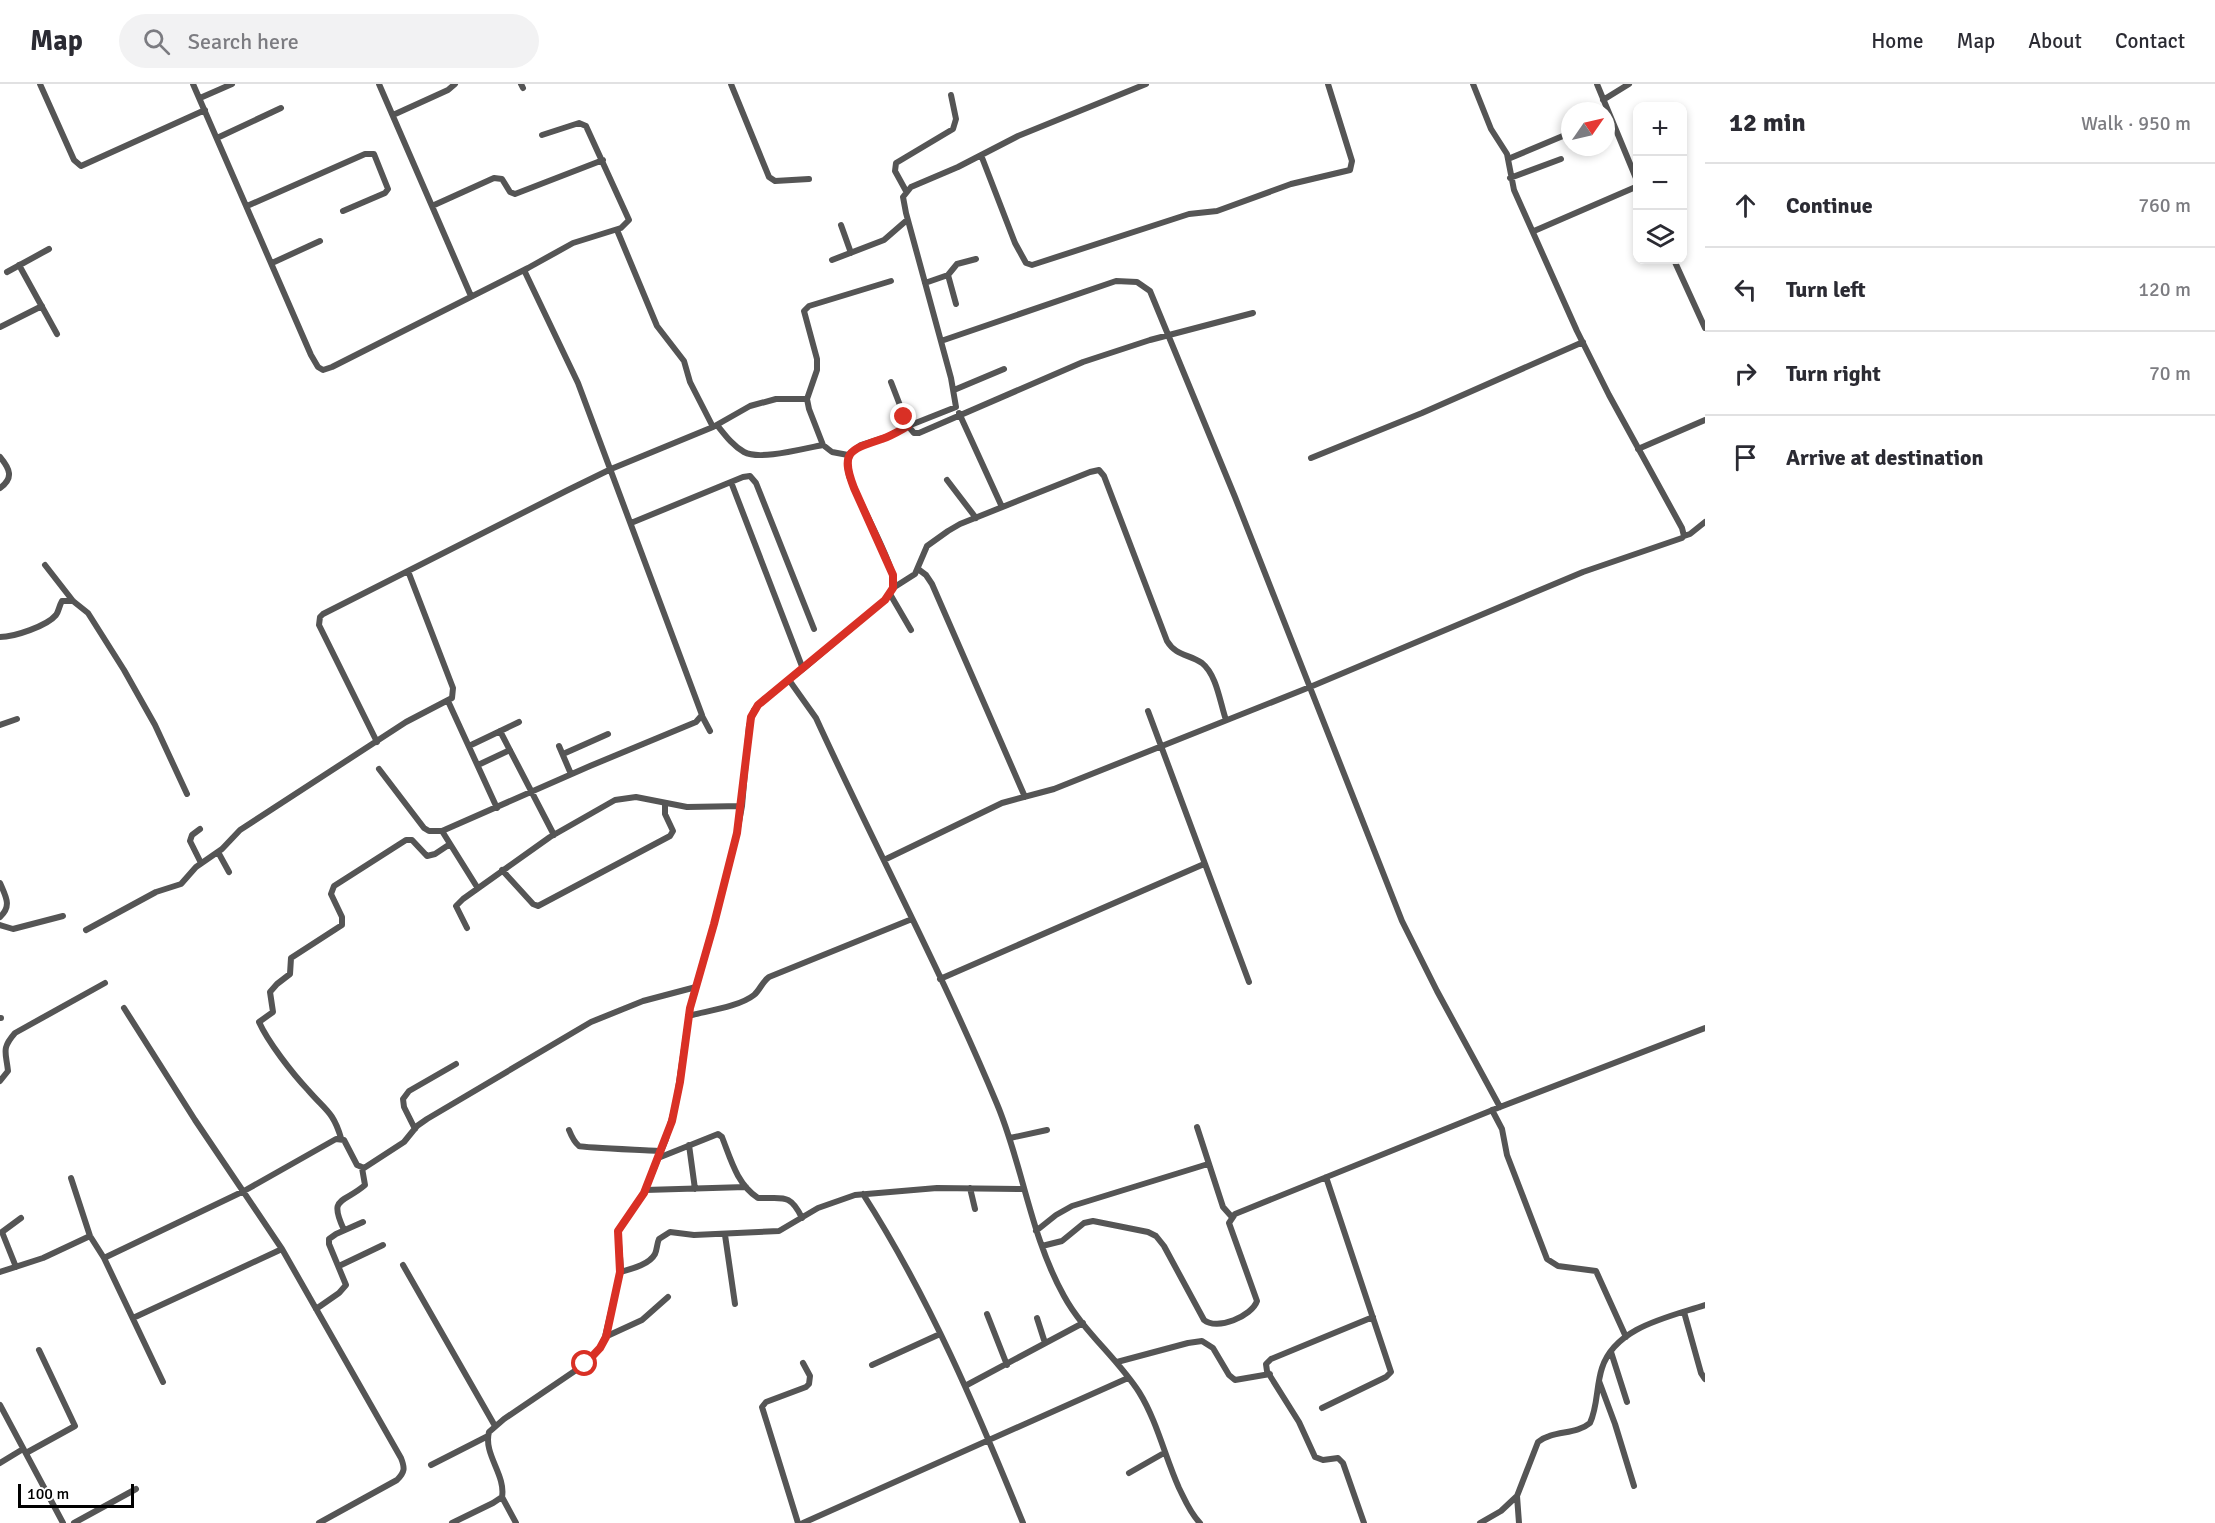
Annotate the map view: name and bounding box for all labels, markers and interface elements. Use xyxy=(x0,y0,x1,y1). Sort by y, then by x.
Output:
search box xyxy=(119,14,539,68)
text: Map xyxy=(30,24,83,58)
icon: search xyxy=(140,25,173,58)
text: Search here xyxy=(188,28,299,55)
text: Home xyxy=(1871,28,1924,54)
text: Map xyxy=(1957,28,1995,54)
text: About xyxy=(2028,28,2082,54)
text: Contact xyxy=(2115,28,2185,54)
north arrow xyxy=(1561,102,1615,156)
map controls xyxy=(1633,102,1687,264)
button: + xyxy=(1633,102,1687,156)
text: 12 min xyxy=(1729,107,1806,139)
text: Walk · 950 m xyxy=(2081,111,2191,136)
button: − xyxy=(1633,156,1687,210)
icon: ahead xyxy=(1729,189,1762,222)
text: Continue xyxy=(1786,192,1873,219)
text: 760 m xyxy=(2138,193,2191,218)
button: layers xyxy=(1633,210,1687,264)
icon: left xyxy=(1729,273,1762,306)
text: Turn left xyxy=(1786,276,1866,303)
text: 120 m xyxy=(2138,277,2191,302)
icon: right xyxy=(1729,357,1762,390)
text: Turn right xyxy=(1786,360,1881,387)
text: 70 m xyxy=(2149,361,2191,386)
route end xyxy=(890,403,916,429)
icon: arrive xyxy=(1729,441,1762,474)
text: Arrive at destination xyxy=(1786,444,1983,471)
route start xyxy=(571,1350,597,1376)
scale bar xyxy=(18,1481,134,1508)
text: 100 m xyxy=(27,1484,69,1504)

